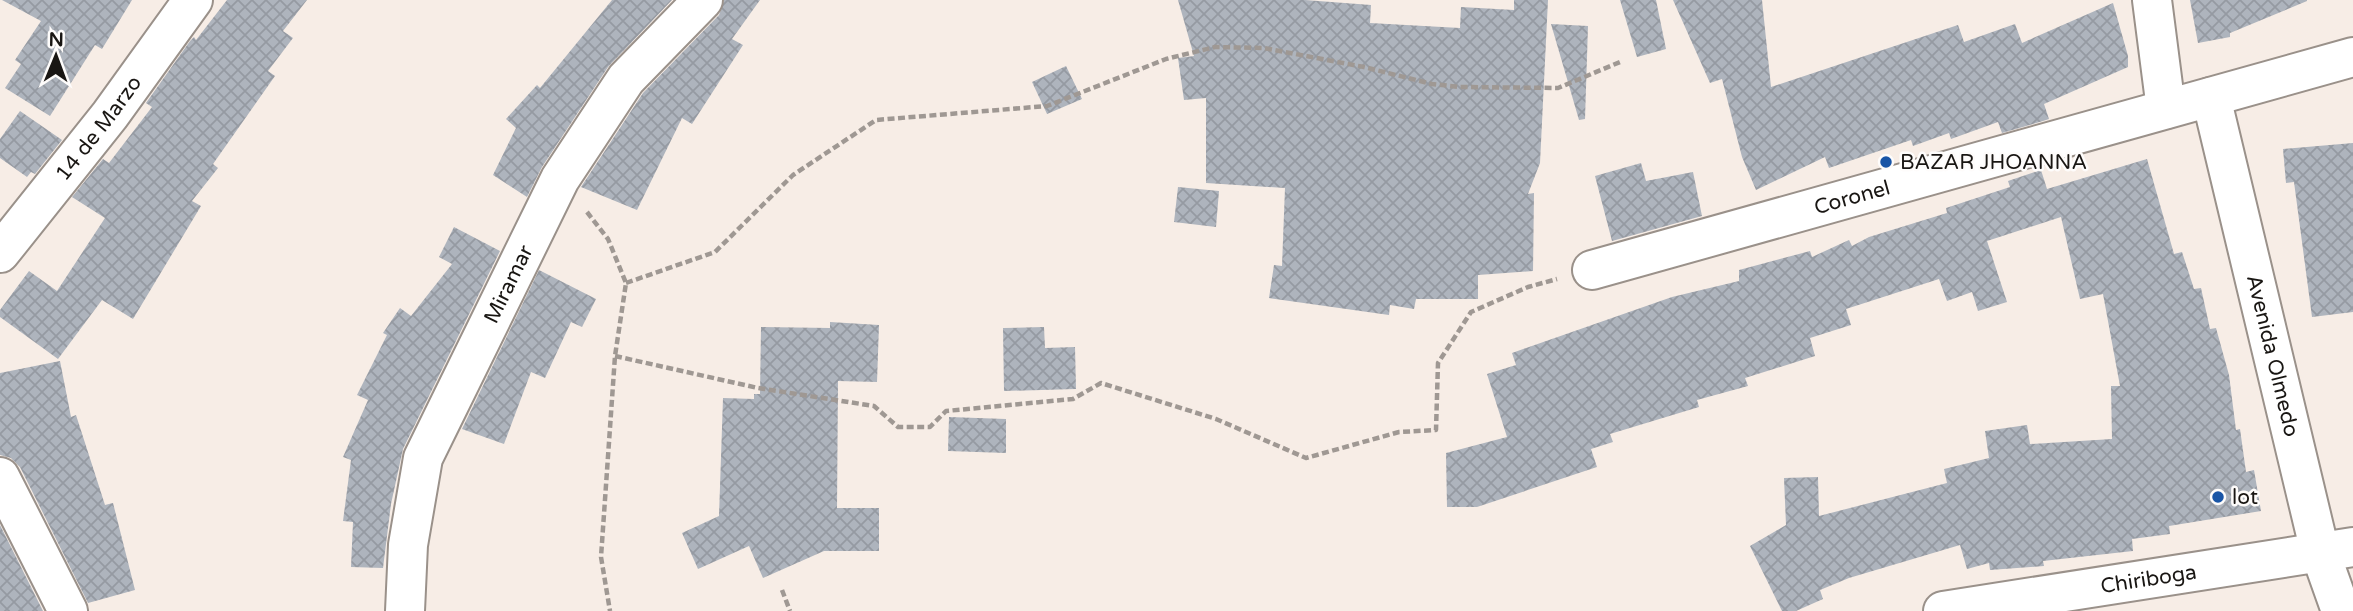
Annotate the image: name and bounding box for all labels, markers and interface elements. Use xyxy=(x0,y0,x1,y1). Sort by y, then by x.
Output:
north arrow xyxy=(21,21,91,91)
text: N xyxy=(48,29,64,51)
street label: 14 de Marzo xyxy=(50,71,147,186)
place label: BAZAR JHOANNA xyxy=(1900,150,2087,175)
marker: BAZAR JHOANNA xyxy=(1878,154,1894,170)
street label: Coronel xyxy=(1811,175,1893,220)
street label: Miramar xyxy=(479,241,538,328)
street label: Avenida Olmedo xyxy=(2242,272,2304,439)
place label: lot xyxy=(2232,485,2258,510)
marker: lot xyxy=(2210,489,2226,505)
street label: Chiriboga xyxy=(2099,559,2198,599)

